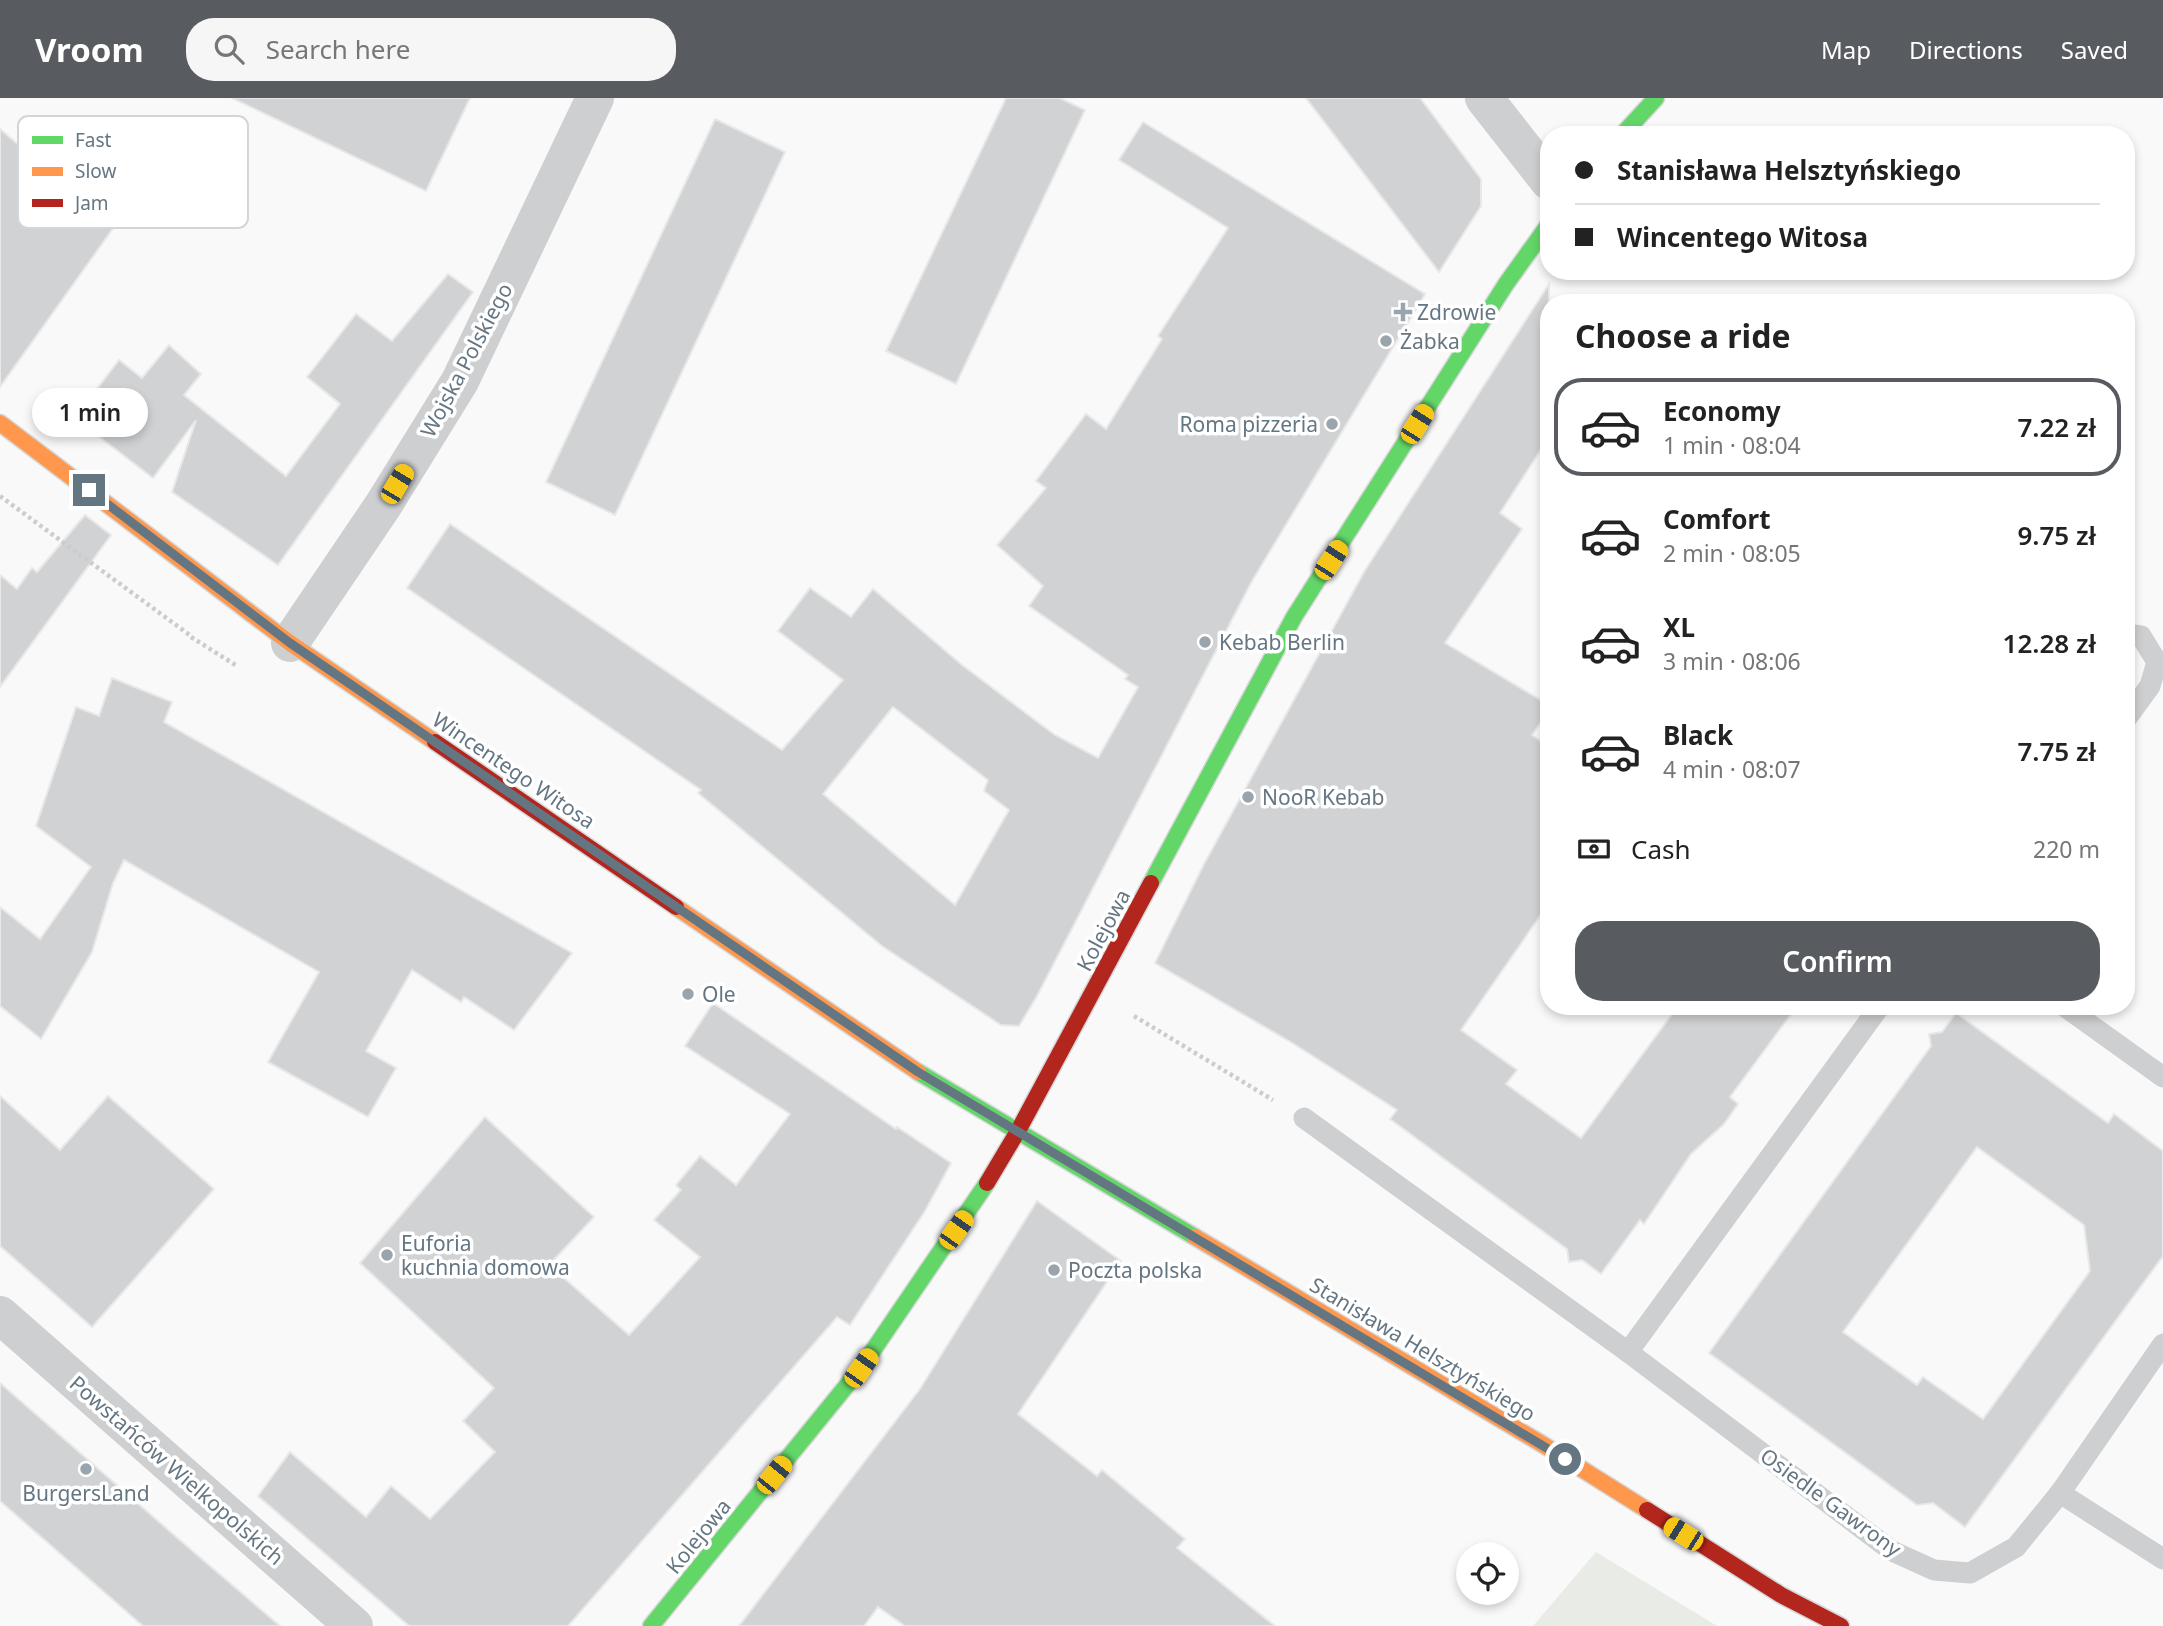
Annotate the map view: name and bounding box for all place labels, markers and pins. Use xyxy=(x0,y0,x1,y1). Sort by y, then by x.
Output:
place label: Zdrowie xyxy=(1417,298,1496,326)
marker: Zdrowie xyxy=(1395,304,1411,320)
place label: Żabka xyxy=(1400,327,1460,355)
marker: Żabka xyxy=(1378,333,1394,349)
place label: Roma pizzeria xyxy=(1180,410,1318,438)
marker: Roma pizzeria xyxy=(1324,416,1340,432)
place label: Kebab Berlin xyxy=(1219,628,1345,656)
marker: Kebab Berlin xyxy=(1197,634,1213,650)
place label: NooR Kebab xyxy=(1262,783,1384,811)
marker: NooR Kebab xyxy=(1240,789,1256,805)
place label: Ole xyxy=(702,980,736,1008)
marker: Ole xyxy=(680,986,696,1002)
place label: Euforia kuchnia domowa xyxy=(401,1229,570,1281)
marker: Euforia kuchnia domowa xyxy=(379,1247,395,1263)
place label: Poczta polska xyxy=(1068,1256,1202,1284)
marker: Poczta polska xyxy=(1046,1262,1062,1278)
marker: BurgersLand xyxy=(78,1461,94,1477)
place label: BurgersLand xyxy=(22,1479,150,1507)

